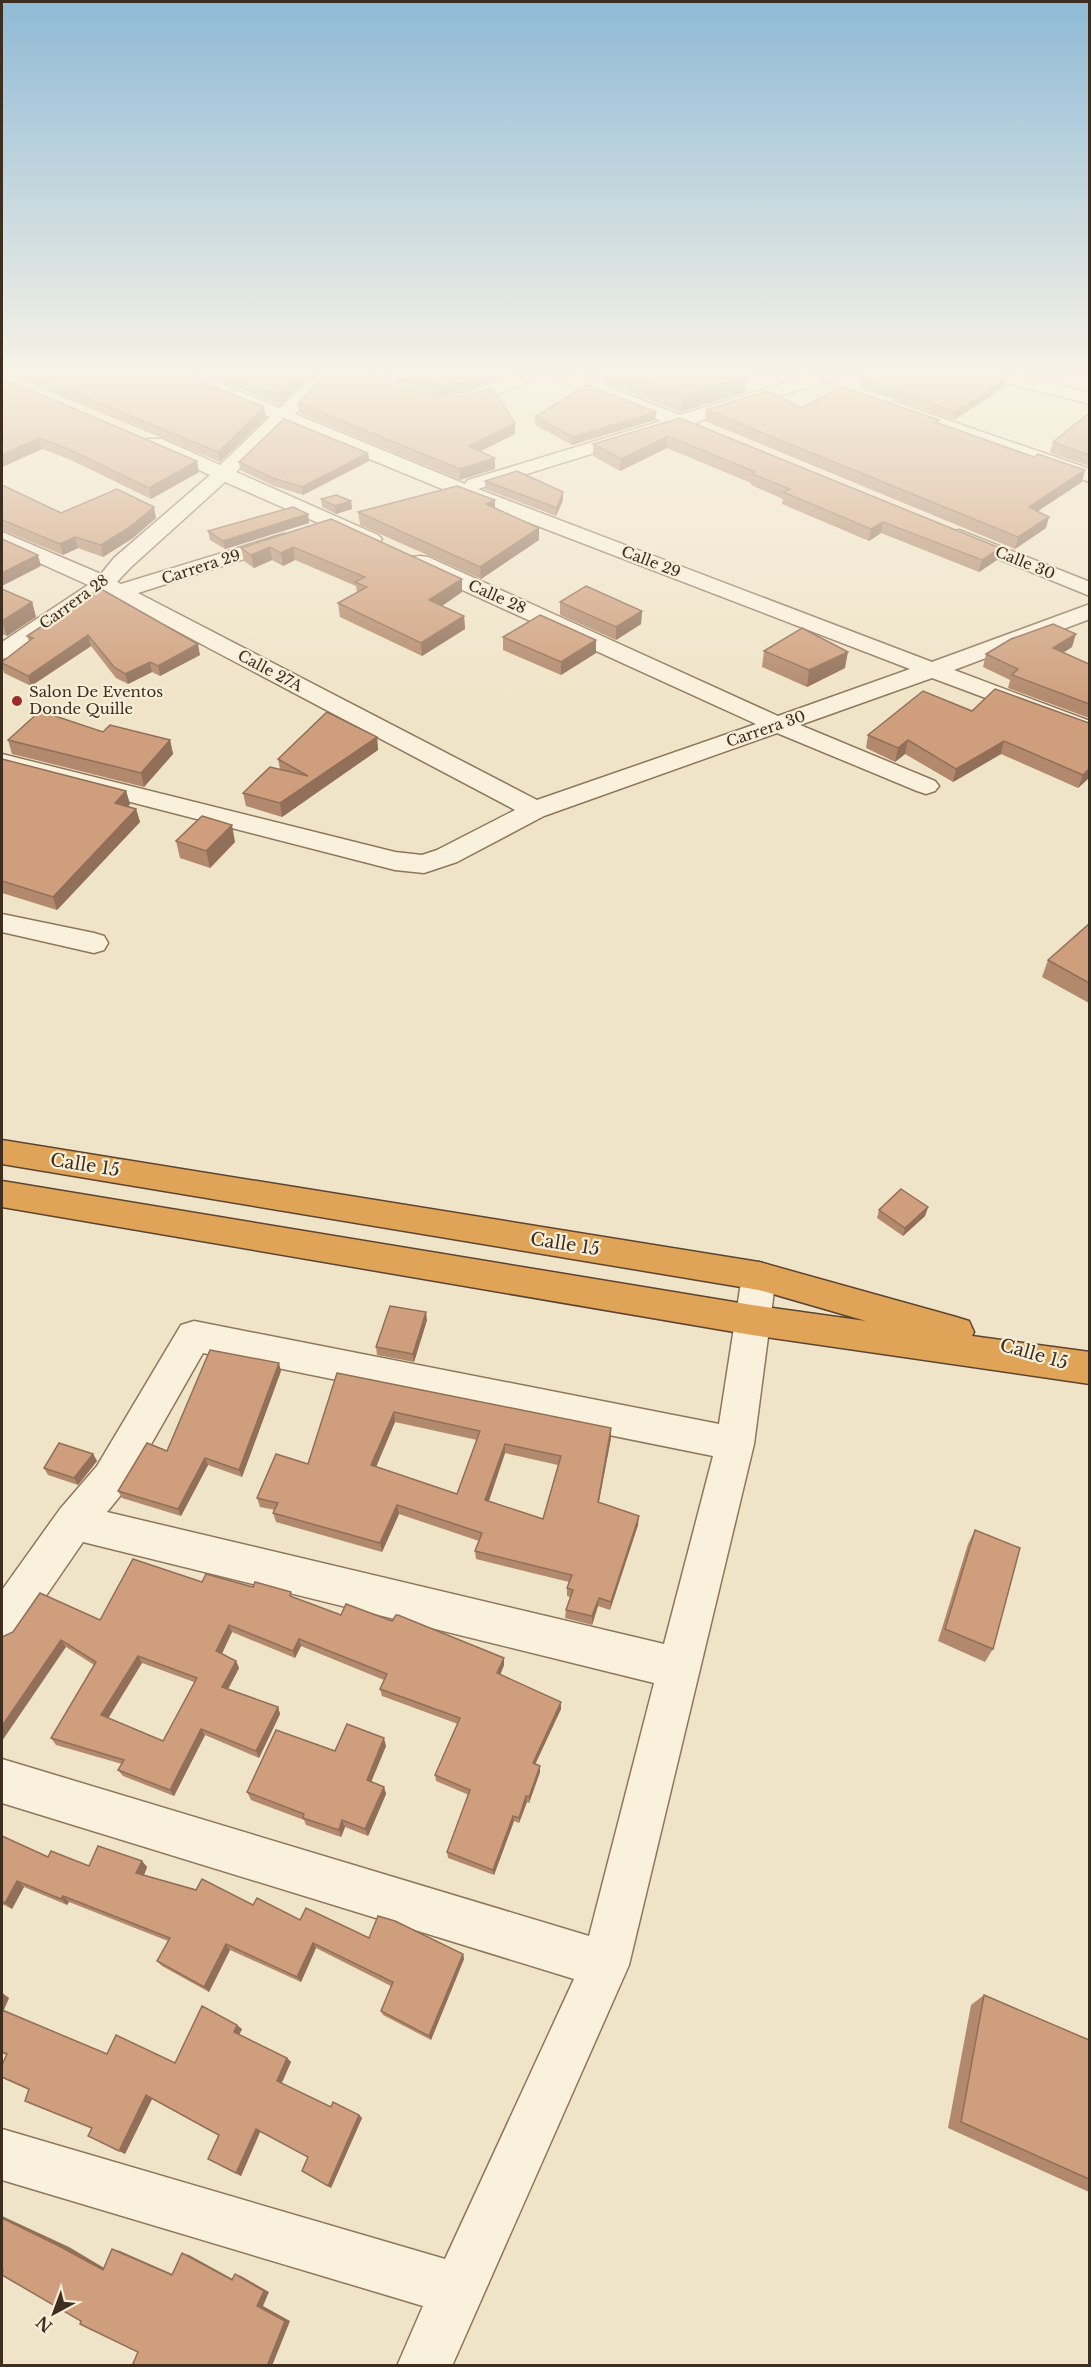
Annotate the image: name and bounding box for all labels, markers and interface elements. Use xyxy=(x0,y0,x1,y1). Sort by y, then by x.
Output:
street label: Calle 29 xyxy=(619,542,683,581)
street label: Calle 30 xyxy=(992,542,1058,583)
street label: Carrera 29 xyxy=(159,545,243,588)
street label: Carrera 28 xyxy=(35,570,112,633)
street label: Calle 28 xyxy=(465,575,529,618)
street label: Calle 27A xyxy=(235,646,306,696)
place label: Salon De Eventos Donde Quille xyxy=(29,682,163,718)
marker: Salon De Eventos Donde Quille xyxy=(10,694,24,708)
street label: Carrera 30 xyxy=(724,706,808,751)
street label: Calle 15 xyxy=(49,1149,121,1181)
street label: Calle 15 xyxy=(529,1228,601,1260)
street label: Calle 15 xyxy=(997,1334,1071,1374)
north arrow xyxy=(24,2283,84,2343)
text: N xyxy=(32,2312,56,2337)

